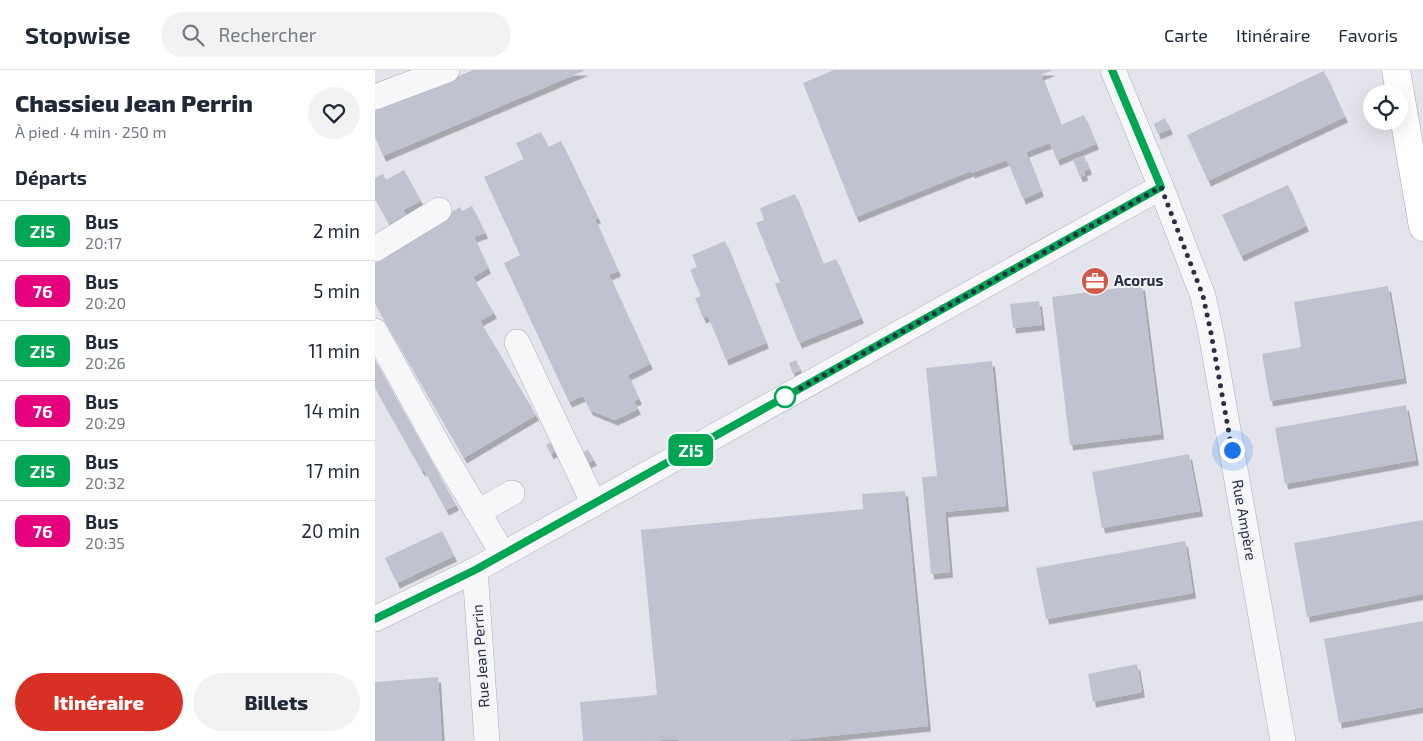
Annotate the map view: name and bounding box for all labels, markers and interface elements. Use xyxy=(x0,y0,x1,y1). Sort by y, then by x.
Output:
search box xyxy=(161,12,511,57)
text: Stopwise xyxy=(25,20,131,49)
icon: search xyxy=(179,21,207,49)
text: Rechercher xyxy=(219,23,317,46)
text: Carte xyxy=(1164,24,1208,46)
text: Itinéraire xyxy=(1236,24,1310,46)
text: Favoris xyxy=(1338,24,1398,46)
map controls xyxy=(1363,85,1408,130)
button: locate xyxy=(1363,85,1408,130)
button: heart xyxy=(308,87,360,139)
text: Chassieu Jean Perrin xyxy=(15,88,253,117)
text: À pied · 4 min · 250 m xyxy=(15,122,166,141)
text: Départs xyxy=(15,166,87,189)
text: Bus xyxy=(85,210,119,233)
text: 2 min xyxy=(313,219,360,242)
text: Zi5 xyxy=(30,220,55,242)
text: 20:17 xyxy=(85,233,122,252)
office icon: Acorus xyxy=(1080,266,1110,296)
text: Bus xyxy=(85,270,119,293)
place label: Acorus xyxy=(1114,271,1163,289)
text: 5 min xyxy=(313,279,360,302)
text: 76 xyxy=(32,280,53,302)
text: 20:20 xyxy=(85,293,126,312)
text: Bus xyxy=(85,330,119,353)
text: 11 min xyxy=(308,339,360,362)
text: Zi5 xyxy=(30,340,55,362)
text: 20:26 xyxy=(85,353,126,372)
unlabelled marker xyxy=(774,386,796,408)
text: Bus xyxy=(85,390,119,413)
text: 14 min xyxy=(304,399,360,422)
text: 76 xyxy=(32,400,53,422)
text: 20:29 xyxy=(85,413,126,432)
line badge: Zi5 xyxy=(662,434,720,466)
your location xyxy=(1220,438,1245,463)
text: Zi5 xyxy=(678,439,704,461)
text: Bus xyxy=(85,450,119,473)
text: 17 min xyxy=(306,459,360,482)
text: Zi5 xyxy=(30,460,55,482)
text: 20:32 xyxy=(85,473,125,492)
street label: Rue Ampère xyxy=(1229,478,1261,562)
text: Bus xyxy=(85,510,119,533)
text: 20 min xyxy=(301,519,360,542)
text: 76 xyxy=(32,520,53,542)
text: 20:35 xyxy=(85,533,125,552)
street label: Rue Jean Perrin xyxy=(467,604,493,708)
button: Itinéraire xyxy=(15,673,183,731)
button: Billets xyxy=(193,673,360,731)

